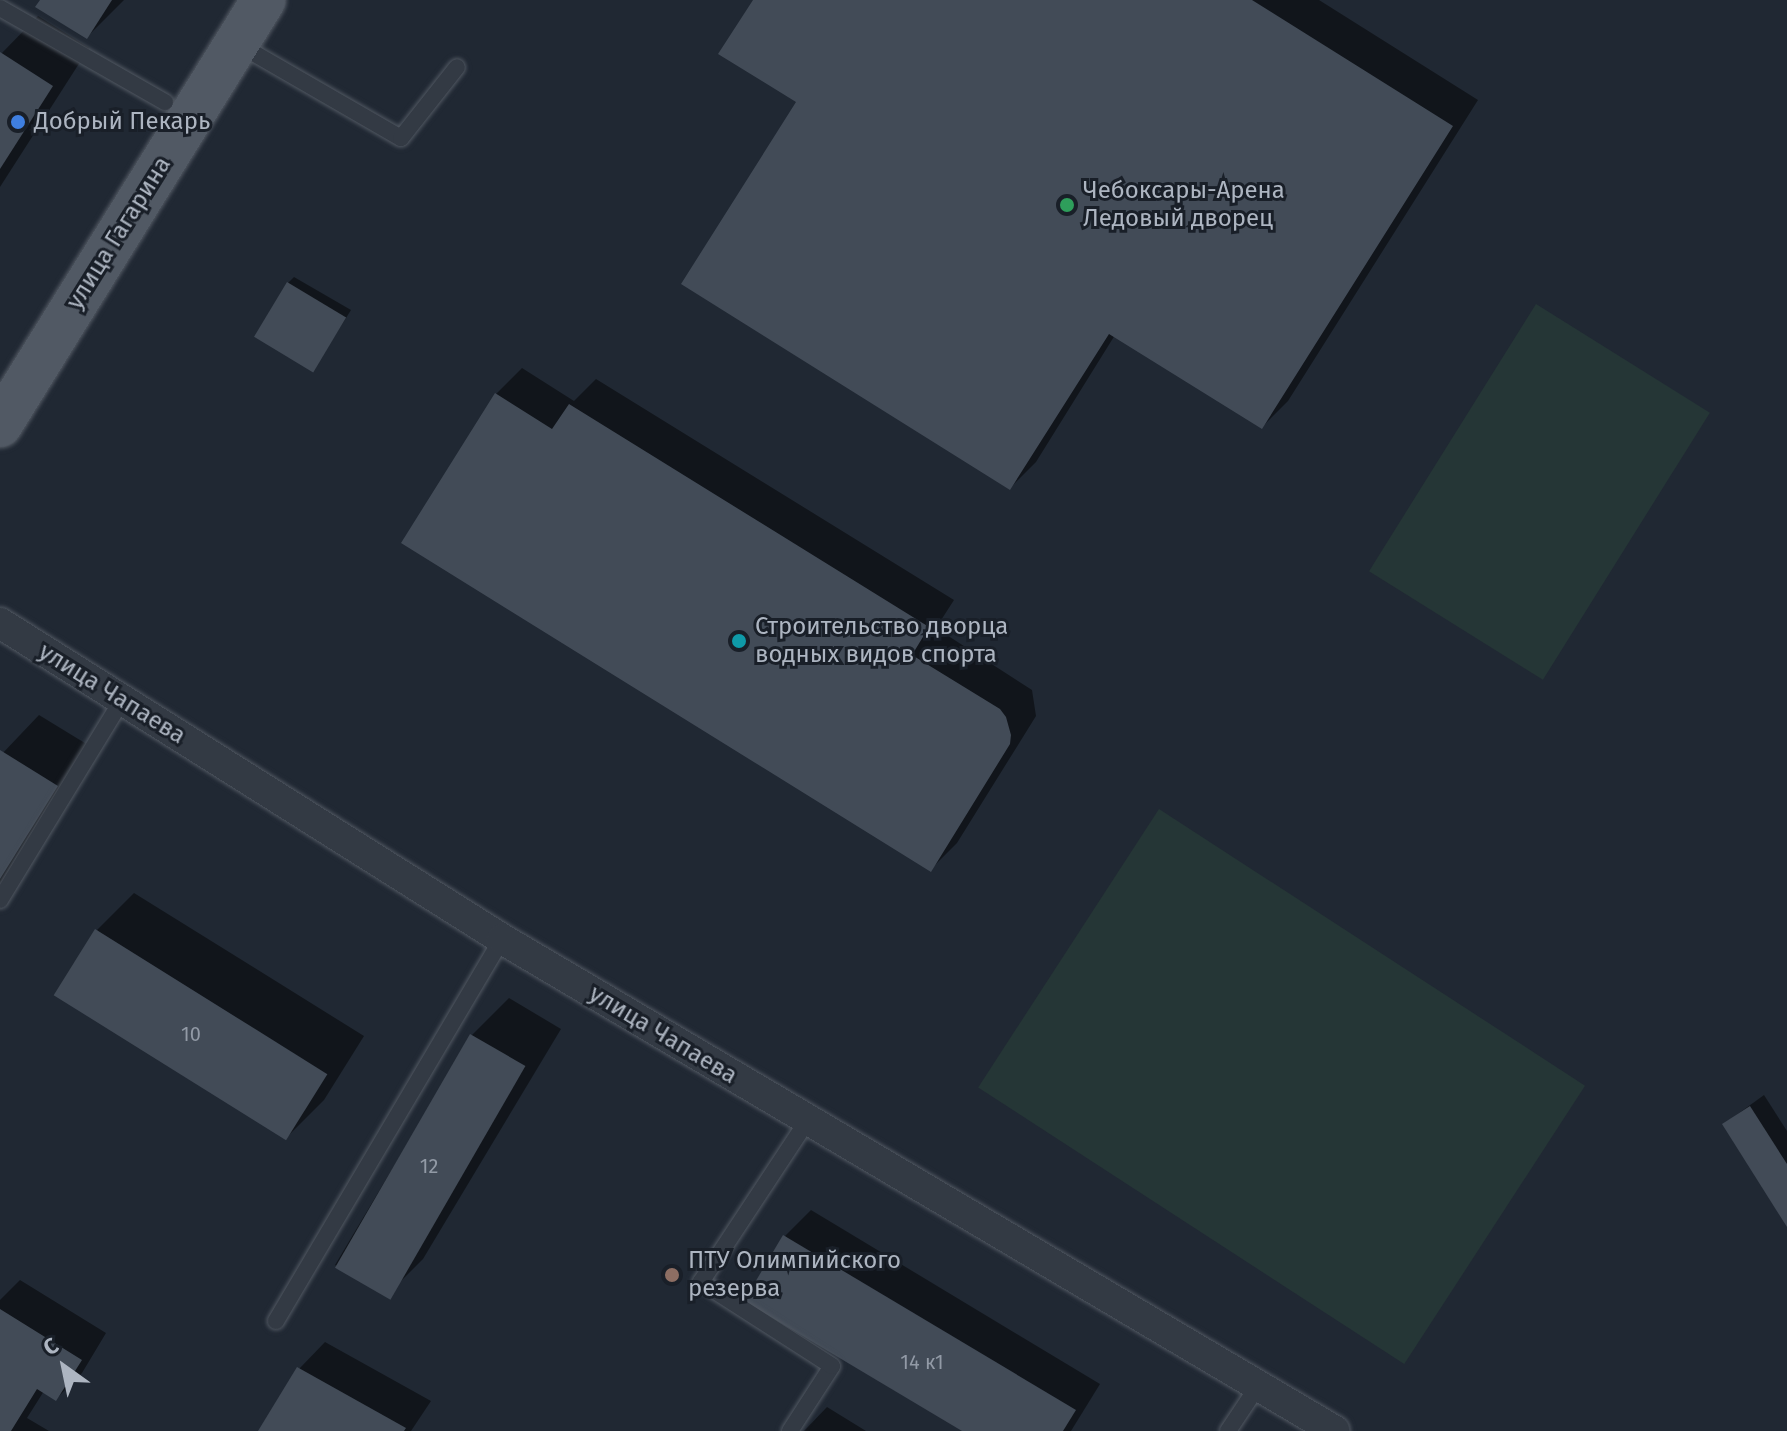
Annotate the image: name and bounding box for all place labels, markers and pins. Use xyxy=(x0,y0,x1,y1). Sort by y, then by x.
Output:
place label: Добрый Пекарь xyxy=(34,108,210,136)
marker: Добрый Пекарь xyxy=(9,113,27,131)
place label: Чебоксары-Арена Ледовый дворец xyxy=(1083,177,1285,233)
marker: Чебоксары-Арена Ледовый дворец xyxy=(1058,196,1076,214)
place label: Строительство дворца водных видов спорта xyxy=(755,613,1008,669)
marker: Строительство дворца водных видов спорта xyxy=(730,632,748,650)
place label: ПТУ Олимпийского резерва xyxy=(688,1247,901,1303)
marker: ПТУ Олимпийского резерва xyxy=(663,1266,681,1284)

